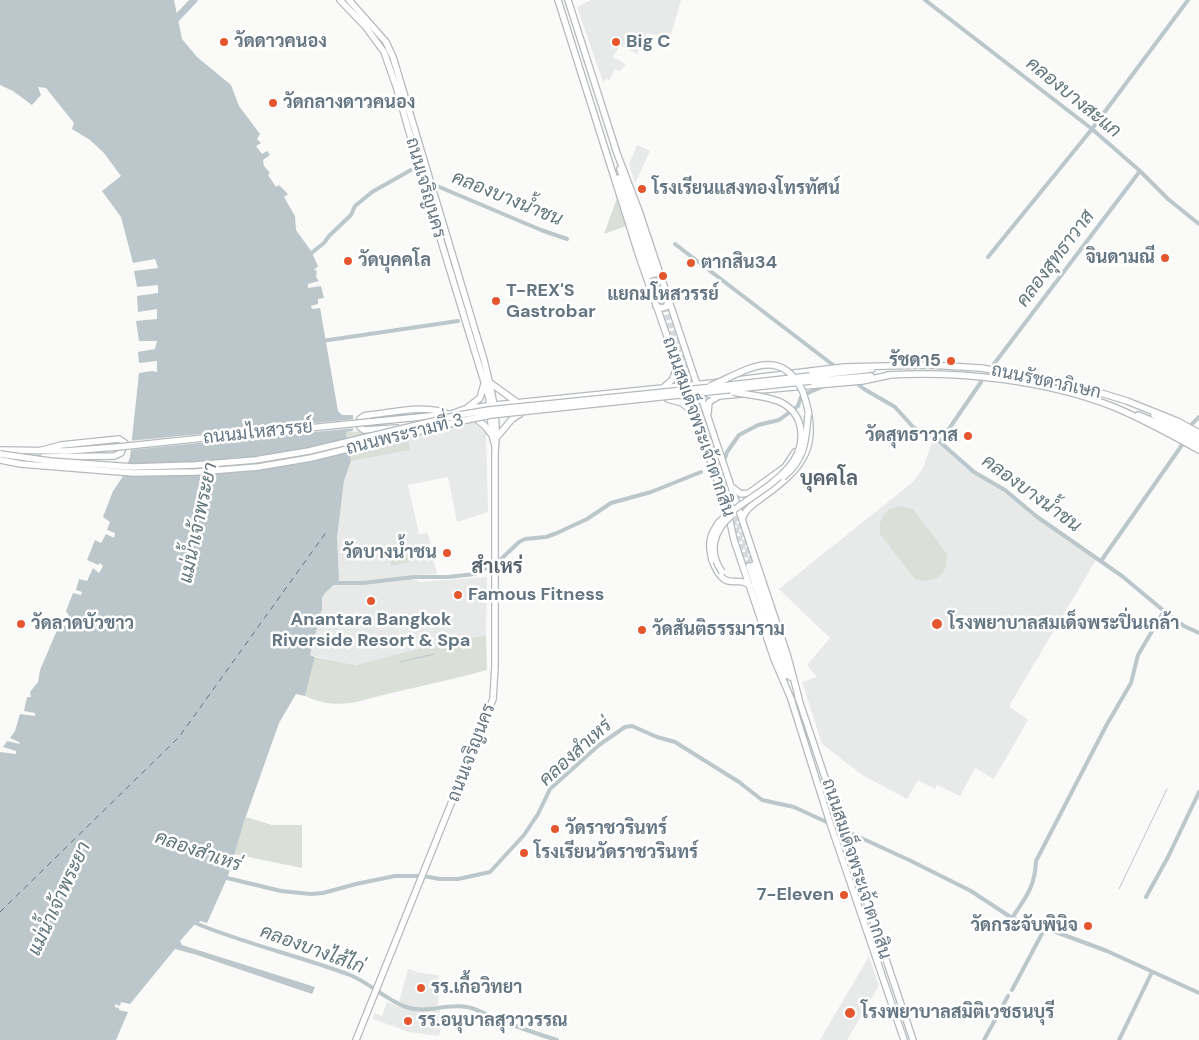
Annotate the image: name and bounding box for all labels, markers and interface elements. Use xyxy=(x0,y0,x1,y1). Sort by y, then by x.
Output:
place label: วัดดาวคนอง xyxy=(234,31,327,53)
place label: Big C xyxy=(626,31,671,53)
marker: วัดดาวคนอง xyxy=(218,36,230,48)
marker: Big C xyxy=(610,36,622,48)
water label: คลองบางสะแก xyxy=(1021,53,1125,143)
place label: วัดกลางดาวคนอง xyxy=(283,92,415,114)
marker: วัดกลางดาวคนอง xyxy=(267,97,279,109)
street label: ถนนเจริญนคร xyxy=(400,135,450,241)
water label: คลองบางน้ำชน xyxy=(448,166,566,232)
place label: โรงเรียนแสงทองโทรทัศน์ xyxy=(652,178,840,200)
marker: โรงเรียนแสงทองโทรทัศน์ xyxy=(636,183,648,195)
water label: คลองสุทธาวาส xyxy=(1012,206,1100,312)
place label: จินดามณี xyxy=(1086,247,1155,269)
place label: วัดบุคคโล xyxy=(358,250,431,272)
place label: ตากสิน34 xyxy=(701,252,777,274)
marker: จินดามณี xyxy=(1159,252,1171,264)
marker: วัดบุคคโล xyxy=(342,255,354,267)
marker: ตากสิน34 xyxy=(685,257,697,269)
marker: แยกมโหสวรรย์ xyxy=(657,270,669,282)
place label: T-REX'S Gastrobar xyxy=(506,280,596,322)
place label: แยกมโหสวรรย์ xyxy=(607,284,719,306)
marker: T-REX'S Gastrobar xyxy=(490,295,502,307)
street label: ถนนสมเด็จพระเจ้าตากสิน xyxy=(657,334,739,520)
place label: รัชดา5 xyxy=(889,350,941,372)
marker: รัชดา5 xyxy=(945,355,957,367)
street label: ถนนรัชดาภิเษก xyxy=(989,360,1103,404)
street label: ถนนพระรามที่ 3 xyxy=(344,410,466,460)
street label: ถนนมไหสวรรย์ xyxy=(202,416,314,450)
place label: วัดสุทธาวาส xyxy=(865,425,958,447)
marker: วัดสุทธาวาส xyxy=(962,430,974,442)
water label: คลองบางน้ำชน xyxy=(977,450,1085,538)
water label: แม่น้ำเจ้าพระยา xyxy=(175,461,223,585)
district label: บุคคโล xyxy=(800,468,858,492)
place label: วัดบางน้ำชน xyxy=(342,542,437,564)
marker: วัดบางน้ำชน xyxy=(441,547,453,559)
district label: สำเหร่ xyxy=(471,556,523,580)
place label: Famous Fitness xyxy=(468,584,604,606)
marker: Famous Fitness xyxy=(452,589,464,601)
marker: Anantara Bangkok Riverside Resort & Spa xyxy=(365,595,377,607)
place label: Anantara Bangkok Riverside Resort & Spa xyxy=(272,609,470,652)
place label: วัดลาดบัวขาว xyxy=(31,613,134,635)
place label: โรงพยาบาลสมเด็จพระปิ่นเกล้า xyxy=(948,613,1180,635)
marker: โรงพยาบาลสมเด็จพระปิ่นเกล้า xyxy=(930,617,944,631)
marker: วัดลาดบัวขาว xyxy=(15,618,27,630)
place label: วัดสันติธรรมาราม xyxy=(652,619,785,641)
marker: วัดสันติธรรมาราม xyxy=(636,624,648,636)
street label: ถนนเจริญนคร xyxy=(443,701,501,805)
water label: คลองสำเหร่ xyxy=(535,715,617,791)
street label: ถนนสมเด็จพระเจ้าตากสิน xyxy=(817,776,895,962)
place label: วัดราชวรินทร์ xyxy=(565,818,667,840)
marker: วัดราชวรินทร์ xyxy=(549,823,561,835)
water label: คลองสำเหร่ xyxy=(152,827,244,877)
water label: แม่น้ำเจ้าพระยา xyxy=(24,839,96,959)
place label: โรงเรียนวัดราชวรินทร์ xyxy=(534,842,698,864)
marker: โรงเรียนวัดราชวรินทร์ xyxy=(518,847,530,859)
place label: 7-Eleven xyxy=(757,884,834,906)
marker: 7-Eleven xyxy=(838,889,850,901)
place label: วัดกระจับพินิจ xyxy=(970,915,1078,937)
marker: วัดกระจับพินิจ xyxy=(1082,920,1094,932)
water label: คลองบางไส้ไก่ xyxy=(257,921,367,979)
place label: รร.เกื้อวิทยา xyxy=(431,977,522,999)
marker: รร.เกื้อวิทยา xyxy=(415,982,427,994)
place label: โรงพยาบาลสมิติเวชธนบุรี xyxy=(861,1002,1054,1024)
marker: โรงพยาบาลสมิติเวชธนบุรี xyxy=(843,1006,857,1020)
place label: รร.อนุบาลสุวาวรรณ xyxy=(418,1010,568,1032)
marker: รร.อนุบาลสุวาวรรณ xyxy=(402,1015,414,1027)

